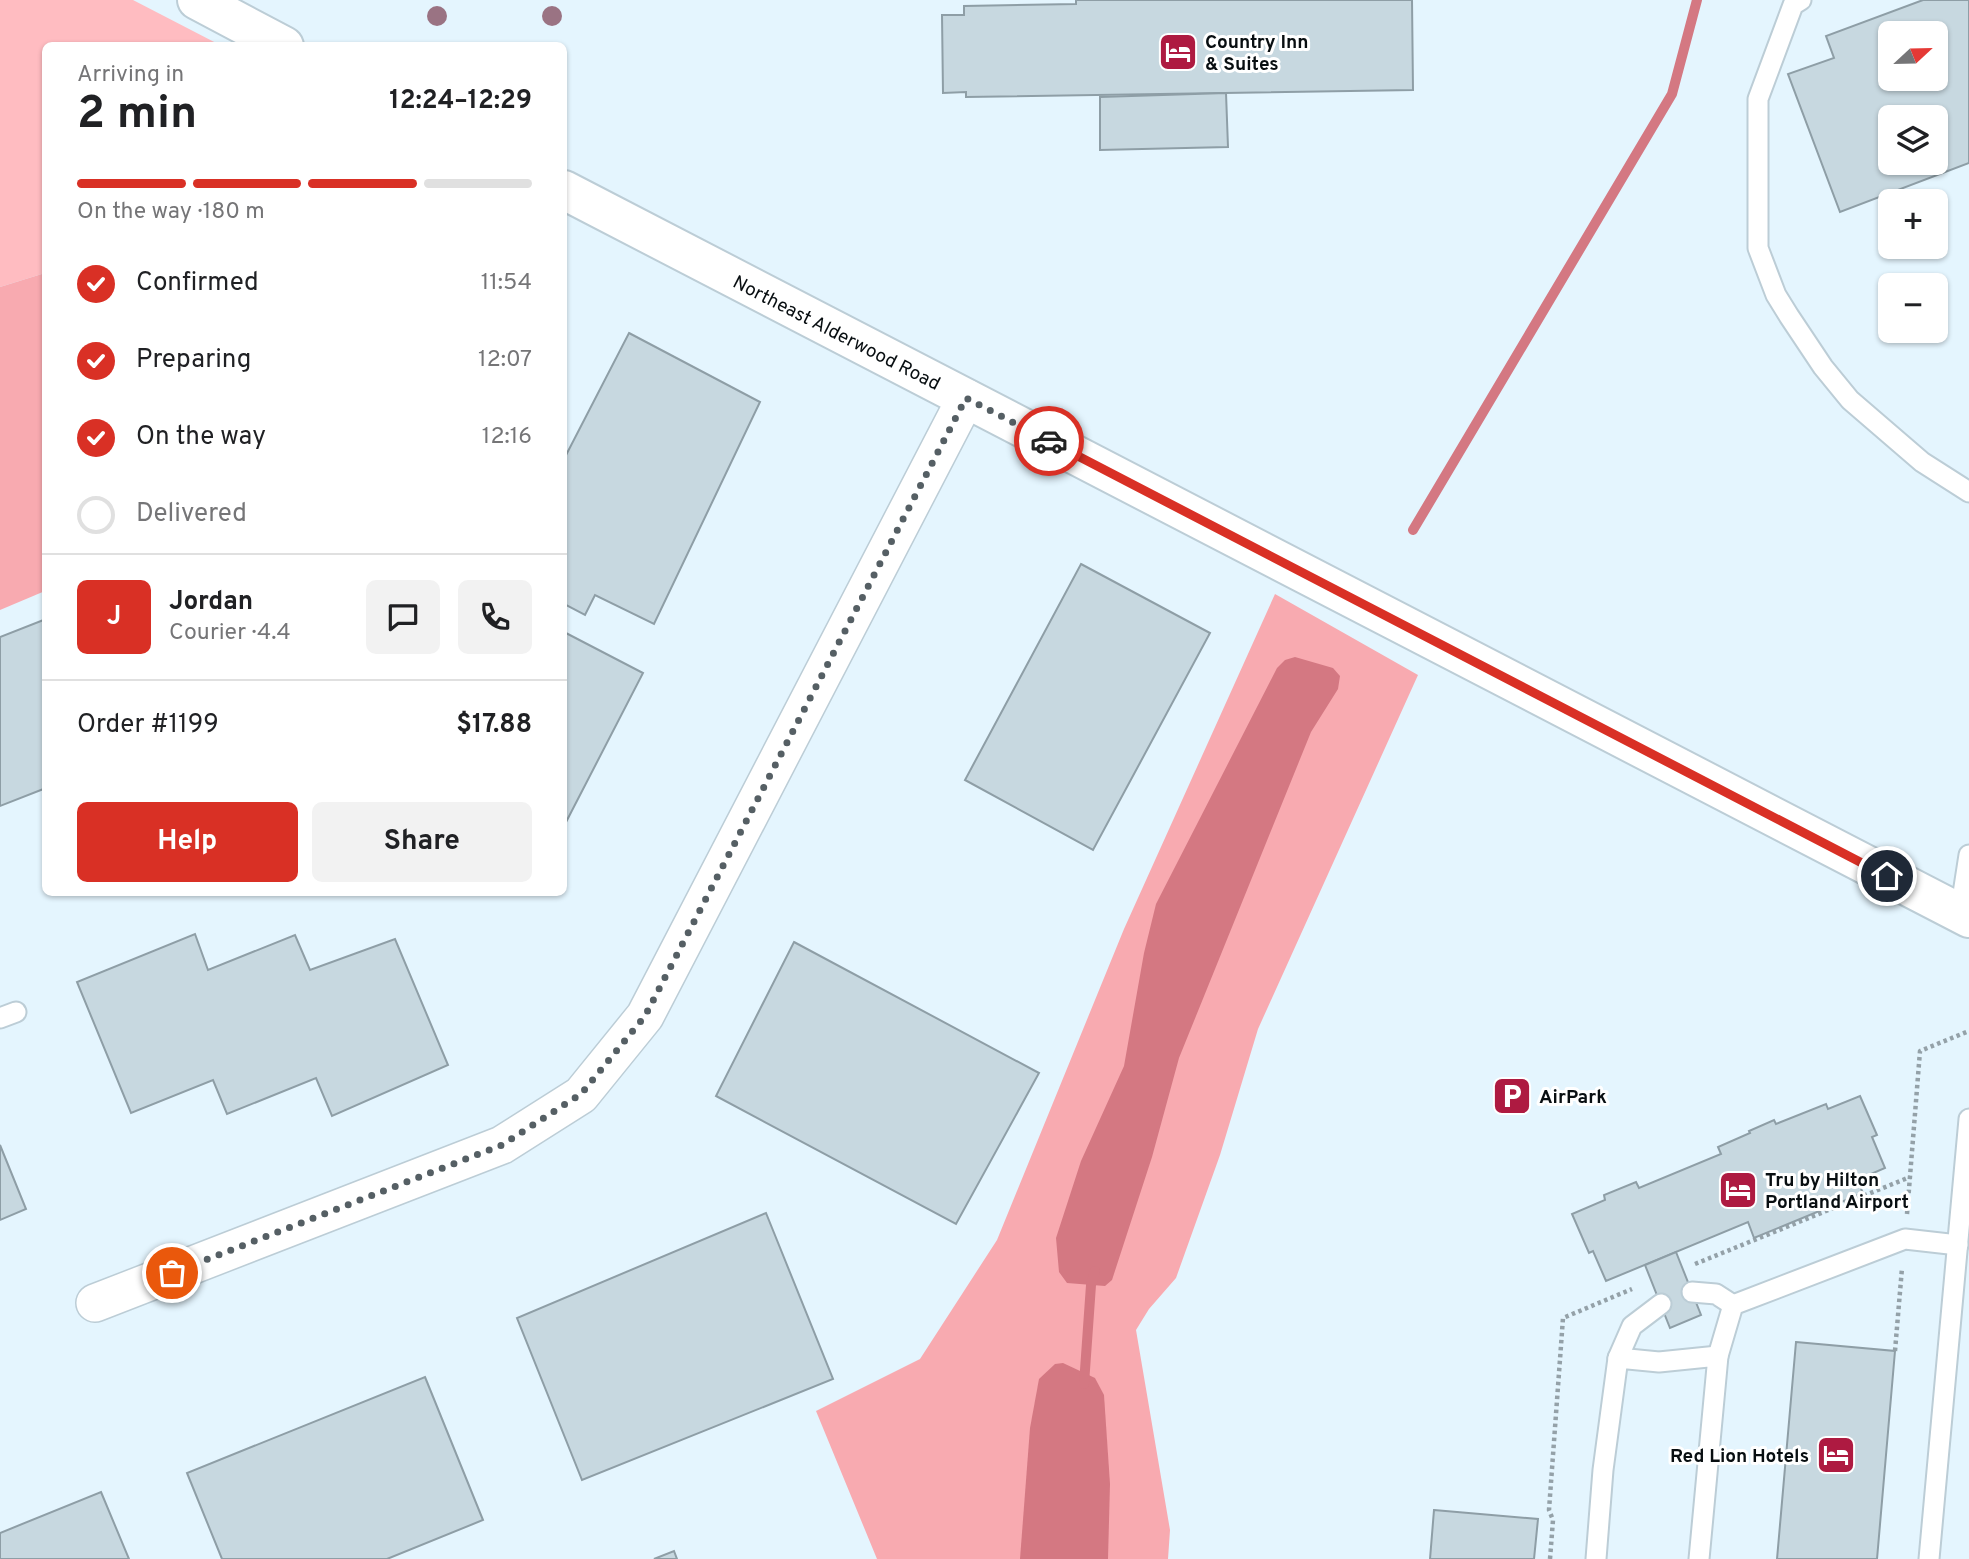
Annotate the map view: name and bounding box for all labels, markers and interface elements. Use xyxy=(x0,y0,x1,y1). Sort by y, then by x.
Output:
north arrow xyxy=(1878,21,1948,91)
map controls xyxy=(1878,21,1948,343)
hotel icon: Country Inn & Suites xyxy=(1157,31,1199,73)
place label: Country Inn & Suites xyxy=(1205,31,1309,77)
text: Arriving in xyxy=(77,61,184,90)
text: 12:24–12:29 xyxy=(389,85,532,118)
text: 2 min xyxy=(77,86,197,145)
button: layers xyxy=(1878,105,1948,175)
button: + xyxy=(1878,189,1948,259)
text: On the way · 180 m xyxy=(77,198,265,227)
icon: check xyxy=(77,265,115,303)
text: Confirmed xyxy=(136,267,259,300)
text: 11:54 xyxy=(481,269,532,298)
street label: Northeast Alderwood Road xyxy=(728,271,944,397)
button: − xyxy=(1878,273,1948,343)
icon: check xyxy=(77,342,115,380)
text: Preparing xyxy=(136,344,251,377)
text: 12:07 xyxy=(478,346,532,375)
courier xyxy=(1014,406,1084,476)
icon: check xyxy=(77,419,115,457)
text: On the way xyxy=(136,421,266,454)
icon: car xyxy=(1030,422,1068,460)
text: 12:16 xyxy=(482,423,532,452)
text: Delivered xyxy=(136,498,247,531)
button: chat xyxy=(366,580,440,654)
button: phone xyxy=(458,580,532,654)
text: Jordan xyxy=(169,586,253,619)
text: J xyxy=(107,601,121,634)
text: Courier · 4.4 xyxy=(169,619,291,648)
text: Order #1199 xyxy=(77,709,219,742)
text: $17.88 xyxy=(456,709,532,742)
button: Help xyxy=(77,802,298,882)
button: Share xyxy=(312,802,532,882)
pin xyxy=(1857,846,1917,906)
icon: home xyxy=(1868,857,1906,895)
parking icon: AirPark xyxy=(1491,1075,1533,1117)
place label: AirPark xyxy=(1539,1086,1607,1110)
hotel icon: Tru by Hilton Portland Airport xyxy=(1717,1169,1759,1211)
place label: Tru by Hilton Portland Airport xyxy=(1765,1169,1909,1215)
pin xyxy=(142,1243,202,1303)
icon: bag xyxy=(153,1254,191,1292)
hotel icon: Red Lion Hotels xyxy=(1815,1434,1857,1476)
place label: Red Lion Hotels xyxy=(1670,1445,1809,1469)

